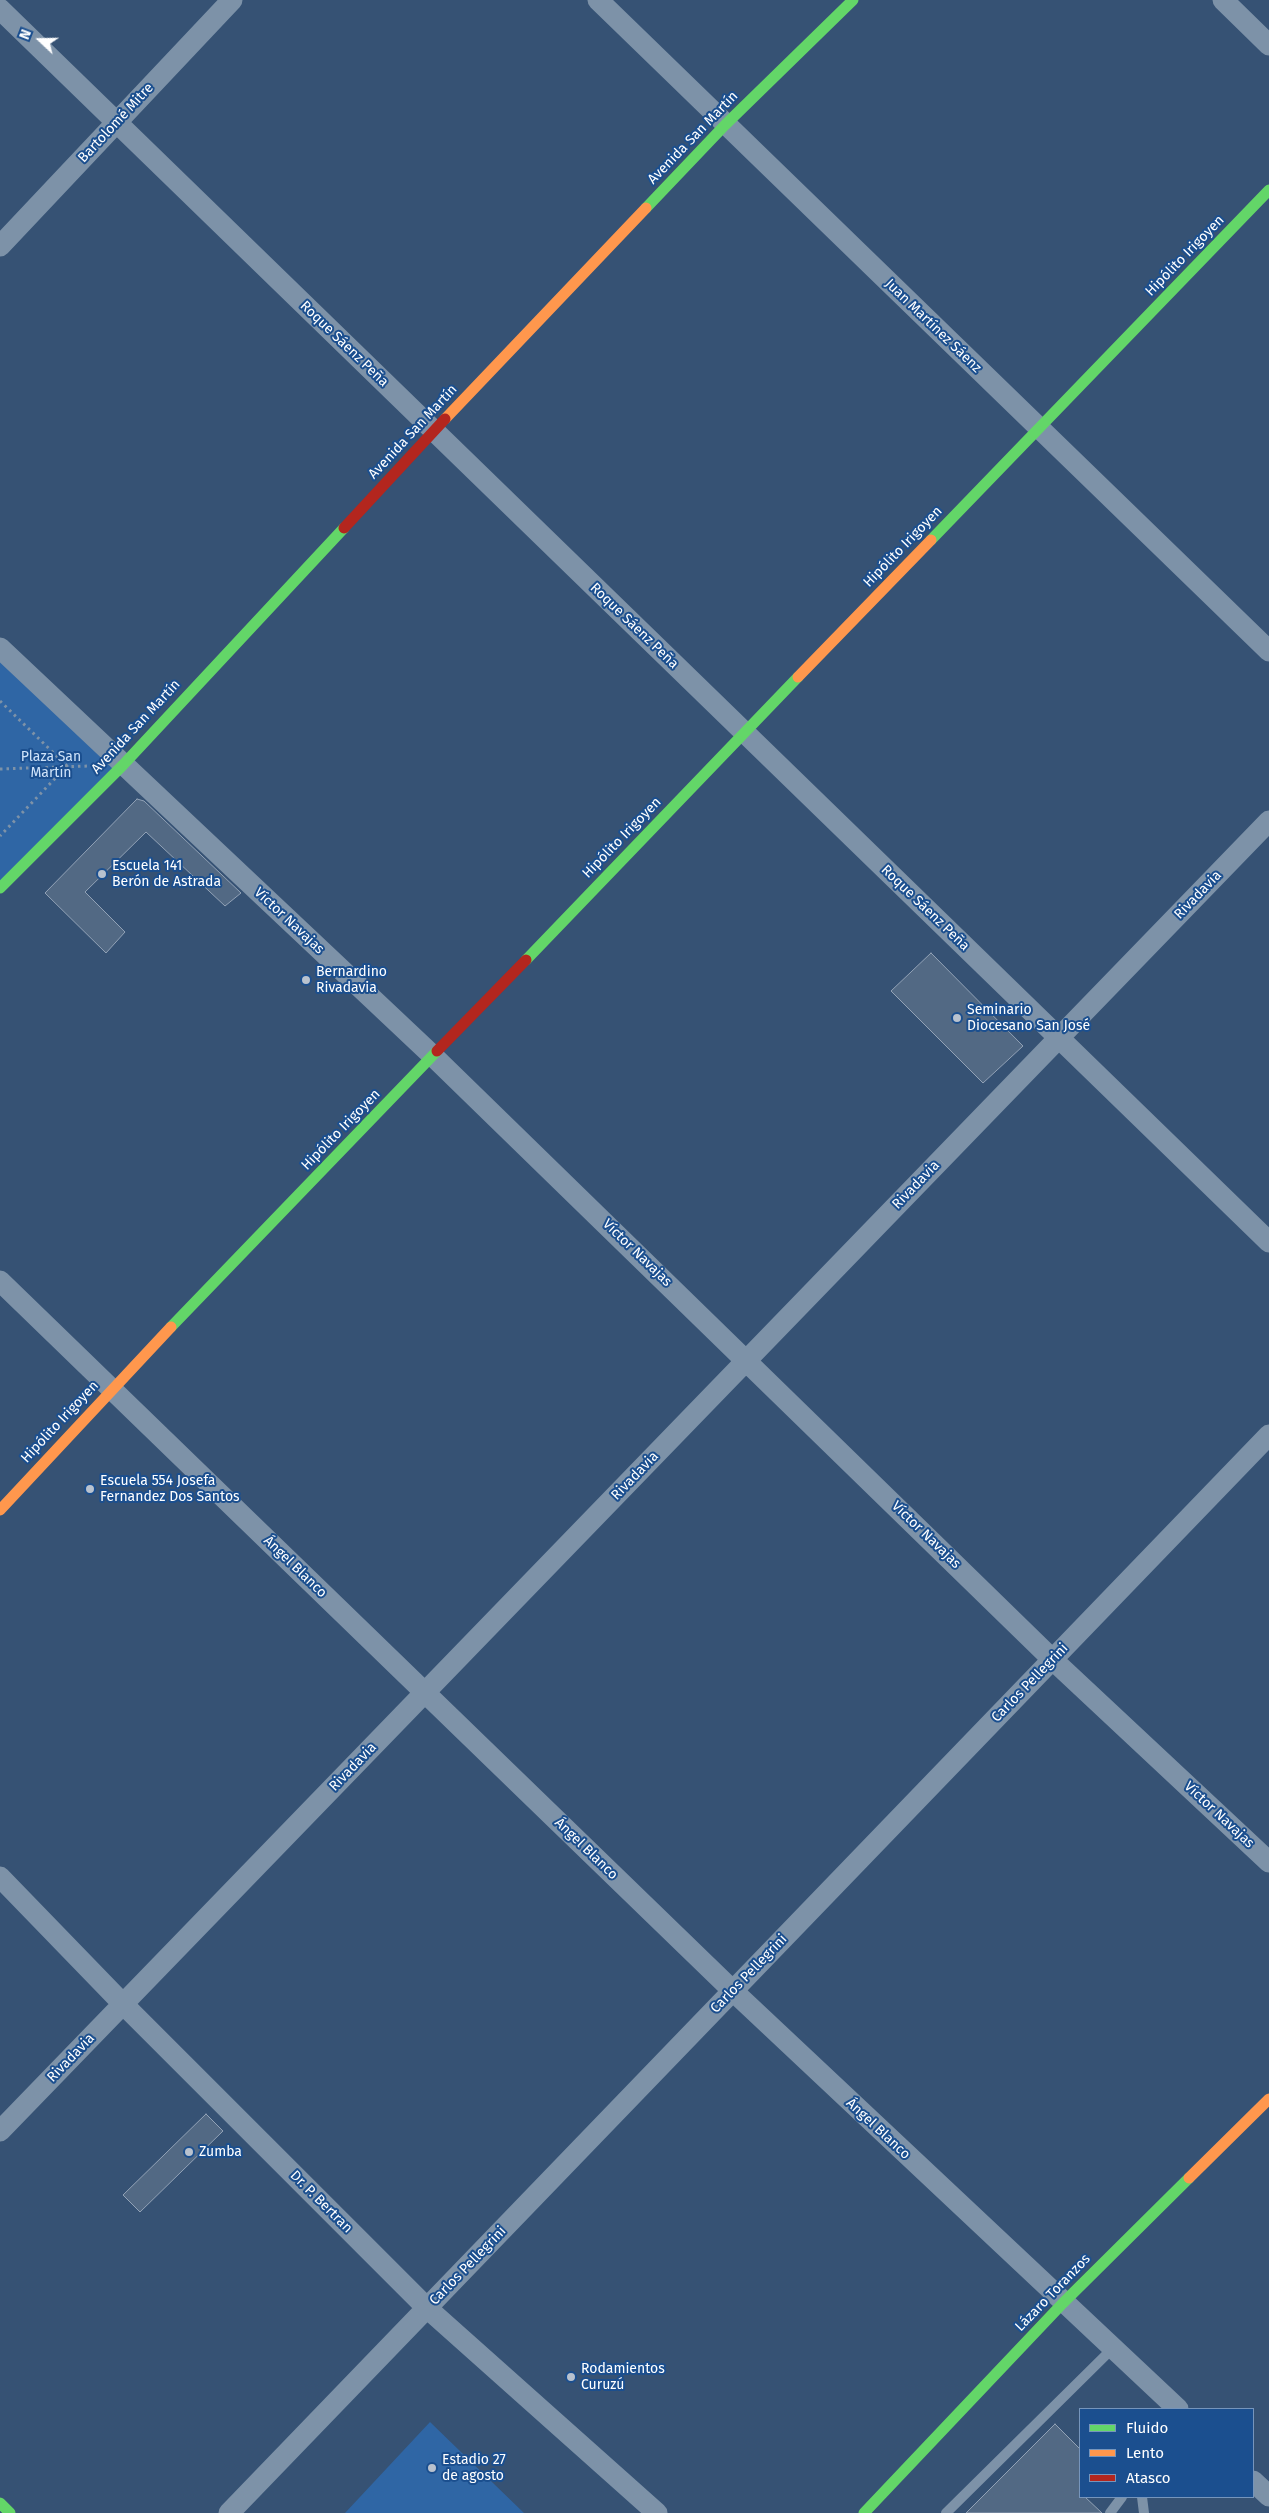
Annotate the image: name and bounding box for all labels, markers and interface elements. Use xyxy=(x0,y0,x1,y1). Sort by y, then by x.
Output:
north arrow xyxy=(15,15,65,65)
text: N xyxy=(16,27,35,42)
street label: Bartolomé Mitre xyxy=(75,80,157,166)
street label: Avenida San Martín xyxy=(644,88,742,188)
street label: Hipólito Irigoyen xyxy=(1142,212,1228,300)
street label: Juan Martínez Sáenz xyxy=(881,276,985,376)
street label: Roque Sáenz Peña xyxy=(296,298,392,390)
street label: Avenida San Martín xyxy=(365,381,461,483)
street label: Hipólito Irigoyen xyxy=(860,503,946,591)
street label: Roque Sáenz Peña xyxy=(586,580,682,672)
street label: Avenida San Martín xyxy=(88,676,184,778)
park label: Plaza San Martín xyxy=(21,749,81,782)
street label: Hipólito Irigoyen xyxy=(579,794,665,882)
place label: Escuela 141 Berón de Astrada xyxy=(112,858,221,890)
street label: Roque Sáenz Peña xyxy=(877,862,973,954)
street label: Rivadavia xyxy=(1171,867,1225,923)
marker: Escuela 141 Berón de Astrada xyxy=(96,868,108,880)
street label: Víctor Navajas xyxy=(250,884,328,958)
place label: Bernardino Rivadavia xyxy=(316,964,387,996)
marker: Bernardino Rivadavia xyxy=(300,974,312,986)
place label: Seminario Diocesano San José xyxy=(967,1002,1090,1034)
marker: Seminario Diocesano San José xyxy=(951,1012,963,1024)
street label: Hipólito Irigoyen xyxy=(298,1086,384,1174)
street label: Rivadavia xyxy=(889,1157,943,1213)
street label: Víctor Navajas xyxy=(599,1216,675,1290)
street label: Hipólito Irigoyen xyxy=(18,1377,102,1467)
street label: Rivadavia xyxy=(608,1448,662,1504)
place label: Escuela 554 Josefa Fernandez Dos Santos xyxy=(100,1473,240,1505)
marker: Escuela 554 Josefa Fernandez Dos Santos xyxy=(84,1483,96,1495)
street label: Víctor Navajas xyxy=(888,1498,964,1572)
street label: Ángel Blanco xyxy=(260,1533,330,1601)
street label: Carlos Pellegrini xyxy=(988,1640,1072,1726)
street label: Rivadavia xyxy=(326,1739,380,1795)
street label: Víctor Navajas xyxy=(1180,1778,1258,1852)
street label: Ángel Blanco xyxy=(551,1815,621,1883)
street label: Carlos Pellegrini xyxy=(707,1931,791,2017)
street label: Rivadavia xyxy=(44,2030,98,2086)
street label: Ángel Blanco xyxy=(842,2095,914,2163)
place label: Zumba xyxy=(199,2144,242,2160)
marker: Zumba xyxy=(183,2146,195,2158)
street label: Dr. P. Bertran xyxy=(286,2167,356,2237)
street label: Carlos Pellegrini xyxy=(426,2223,510,2309)
street label: Lázaro Toranzos xyxy=(1012,2251,1094,2335)
place label: Rodamientos Curuzú xyxy=(581,2361,665,2394)
marker: Rodamientos Curuzú xyxy=(565,2371,577,2383)
legend xyxy=(1079,2408,1254,2498)
text: Fluido xyxy=(1126,2419,1168,2437)
text: Lento xyxy=(1126,2444,1164,2462)
place label: Estadio 27 de agosto xyxy=(442,2452,506,2484)
marker: Estadio 27 de agosto xyxy=(426,2462,438,2474)
text: Atasco xyxy=(1126,2469,1171,2487)

